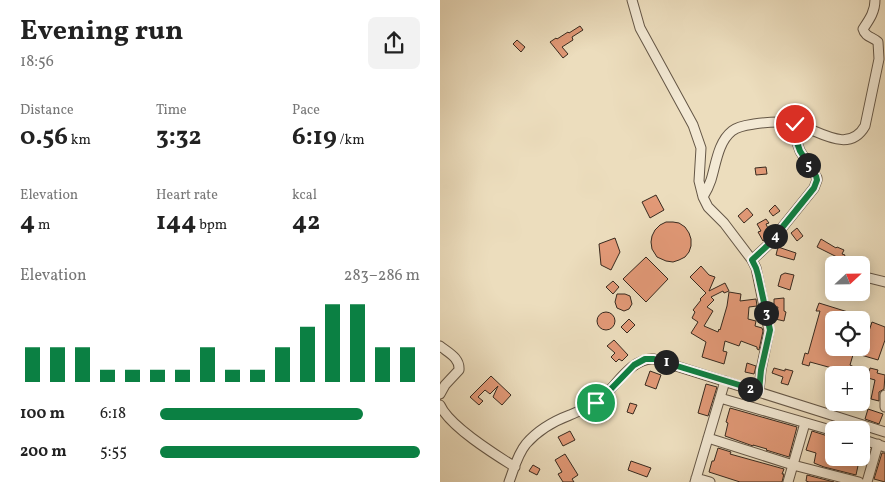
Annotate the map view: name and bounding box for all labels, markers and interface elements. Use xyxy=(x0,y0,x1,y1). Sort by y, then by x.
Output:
text: Evening run xyxy=(20,12,184,51)
button: share xyxy=(368,17,420,69)
text: 18:56 xyxy=(20,51,54,73)
text: Distance xyxy=(20,101,74,120)
text: Time xyxy=(156,101,187,120)
text: Pace xyxy=(292,101,320,120)
pin xyxy=(774,103,816,145)
icon: check xyxy=(781,110,809,138)
text: 0.56 xyxy=(20,120,68,155)
text: 3:32 xyxy=(156,120,202,155)
text: 6:19 xyxy=(292,120,337,155)
text: km xyxy=(68,131,91,150)
text: /km xyxy=(337,131,365,150)
pin: 5 xyxy=(796,152,820,178)
text: 5 xyxy=(805,156,812,175)
text: Elevation xyxy=(20,186,78,205)
text: Heart rate xyxy=(156,186,218,205)
text: kcal xyxy=(292,186,317,205)
text: 4 xyxy=(20,205,35,240)
text: 144 xyxy=(156,205,196,240)
text: 42 xyxy=(292,205,320,240)
text: m xyxy=(35,216,50,235)
text: bpm xyxy=(196,216,227,235)
pin: 4 xyxy=(762,224,788,248)
text: 4 xyxy=(771,227,780,246)
north arrow xyxy=(825,256,870,301)
map controls xyxy=(825,256,870,466)
text: Elevation xyxy=(20,265,87,287)
text: 283–286 m xyxy=(344,265,420,287)
pin: 3 xyxy=(754,300,778,326)
text: 3 xyxy=(763,304,770,323)
button: locate xyxy=(825,311,870,356)
pin: 1 xyxy=(654,350,678,374)
text: 1 xyxy=(664,353,669,372)
button: + xyxy=(825,366,870,411)
pin: 2 xyxy=(738,376,762,402)
text: 2 xyxy=(747,380,754,399)
pin xyxy=(575,382,617,424)
icon: arrive xyxy=(582,389,610,417)
text: 100 m xyxy=(20,403,65,425)
text: 6:18 xyxy=(100,403,126,425)
button: − xyxy=(825,421,870,466)
text: 200 m xyxy=(20,441,67,463)
text: 5:55 xyxy=(100,441,127,463)

